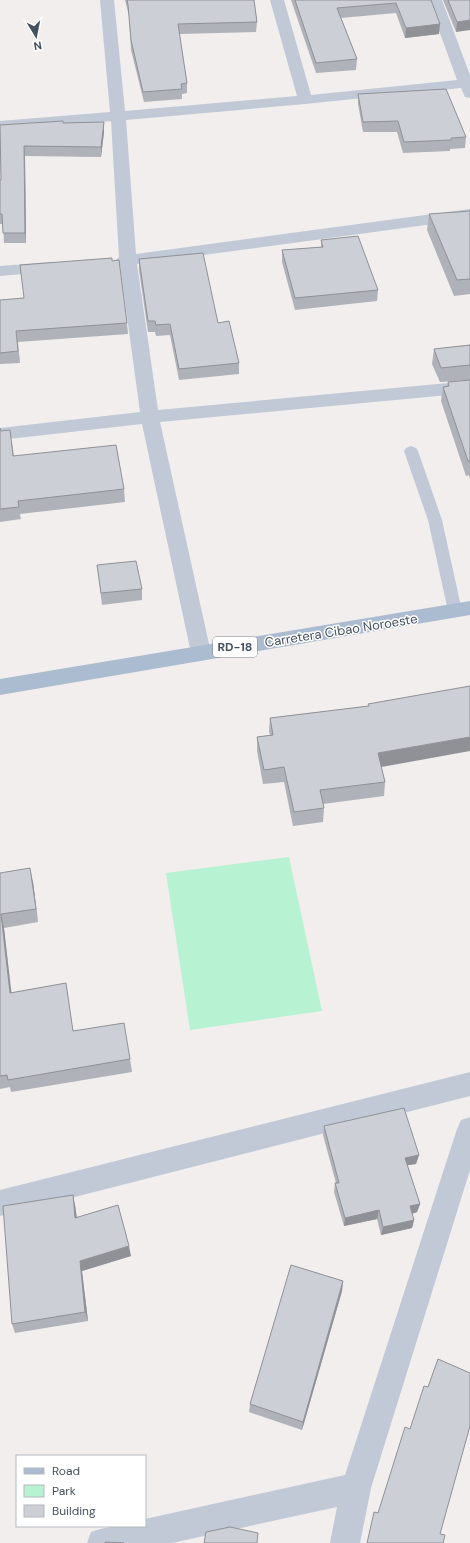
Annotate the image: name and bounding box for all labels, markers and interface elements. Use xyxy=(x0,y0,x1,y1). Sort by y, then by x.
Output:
north arrow xyxy=(16,16,56,56)
text: N xyxy=(33,38,43,53)
street label: Carretera Cibao Noroeste xyxy=(264,610,419,651)
road number: RD-18 xyxy=(213,637,257,657)
legend xyxy=(16,1455,146,1527)
text: Road xyxy=(52,1463,80,1479)
text: Park xyxy=(52,1483,76,1499)
text: Building xyxy=(52,1503,96,1519)

